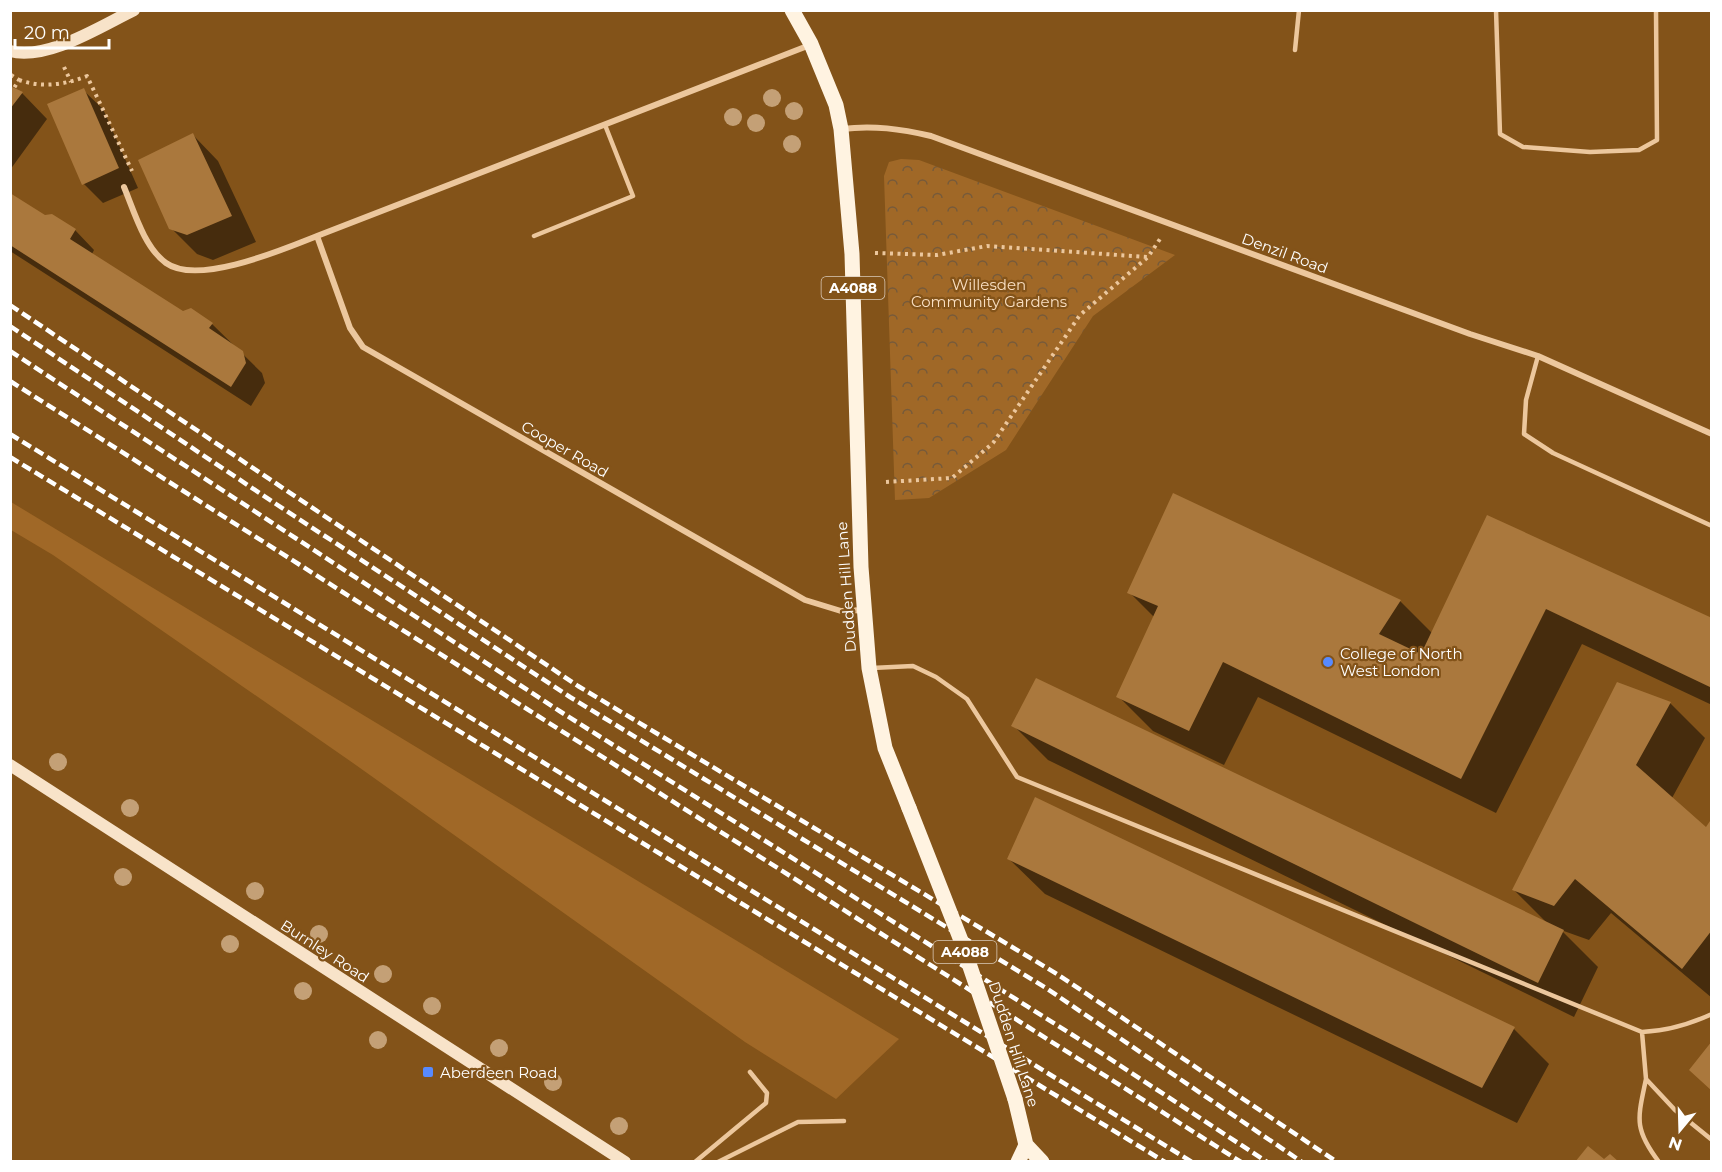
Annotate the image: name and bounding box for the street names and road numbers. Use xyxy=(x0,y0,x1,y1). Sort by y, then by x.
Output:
street label: Denzil Road xyxy=(1239,229,1331,277)
road number: A4088 xyxy=(822,277,884,299)
street label: Cooper Road xyxy=(518,416,612,482)
street label: Dudden Hill Lane xyxy=(832,521,860,653)
street label: Burnley Road xyxy=(277,915,373,987)
road number: A4088 xyxy=(934,941,996,963)
street label: Dudden Hill Lane xyxy=(985,979,1043,1109)

